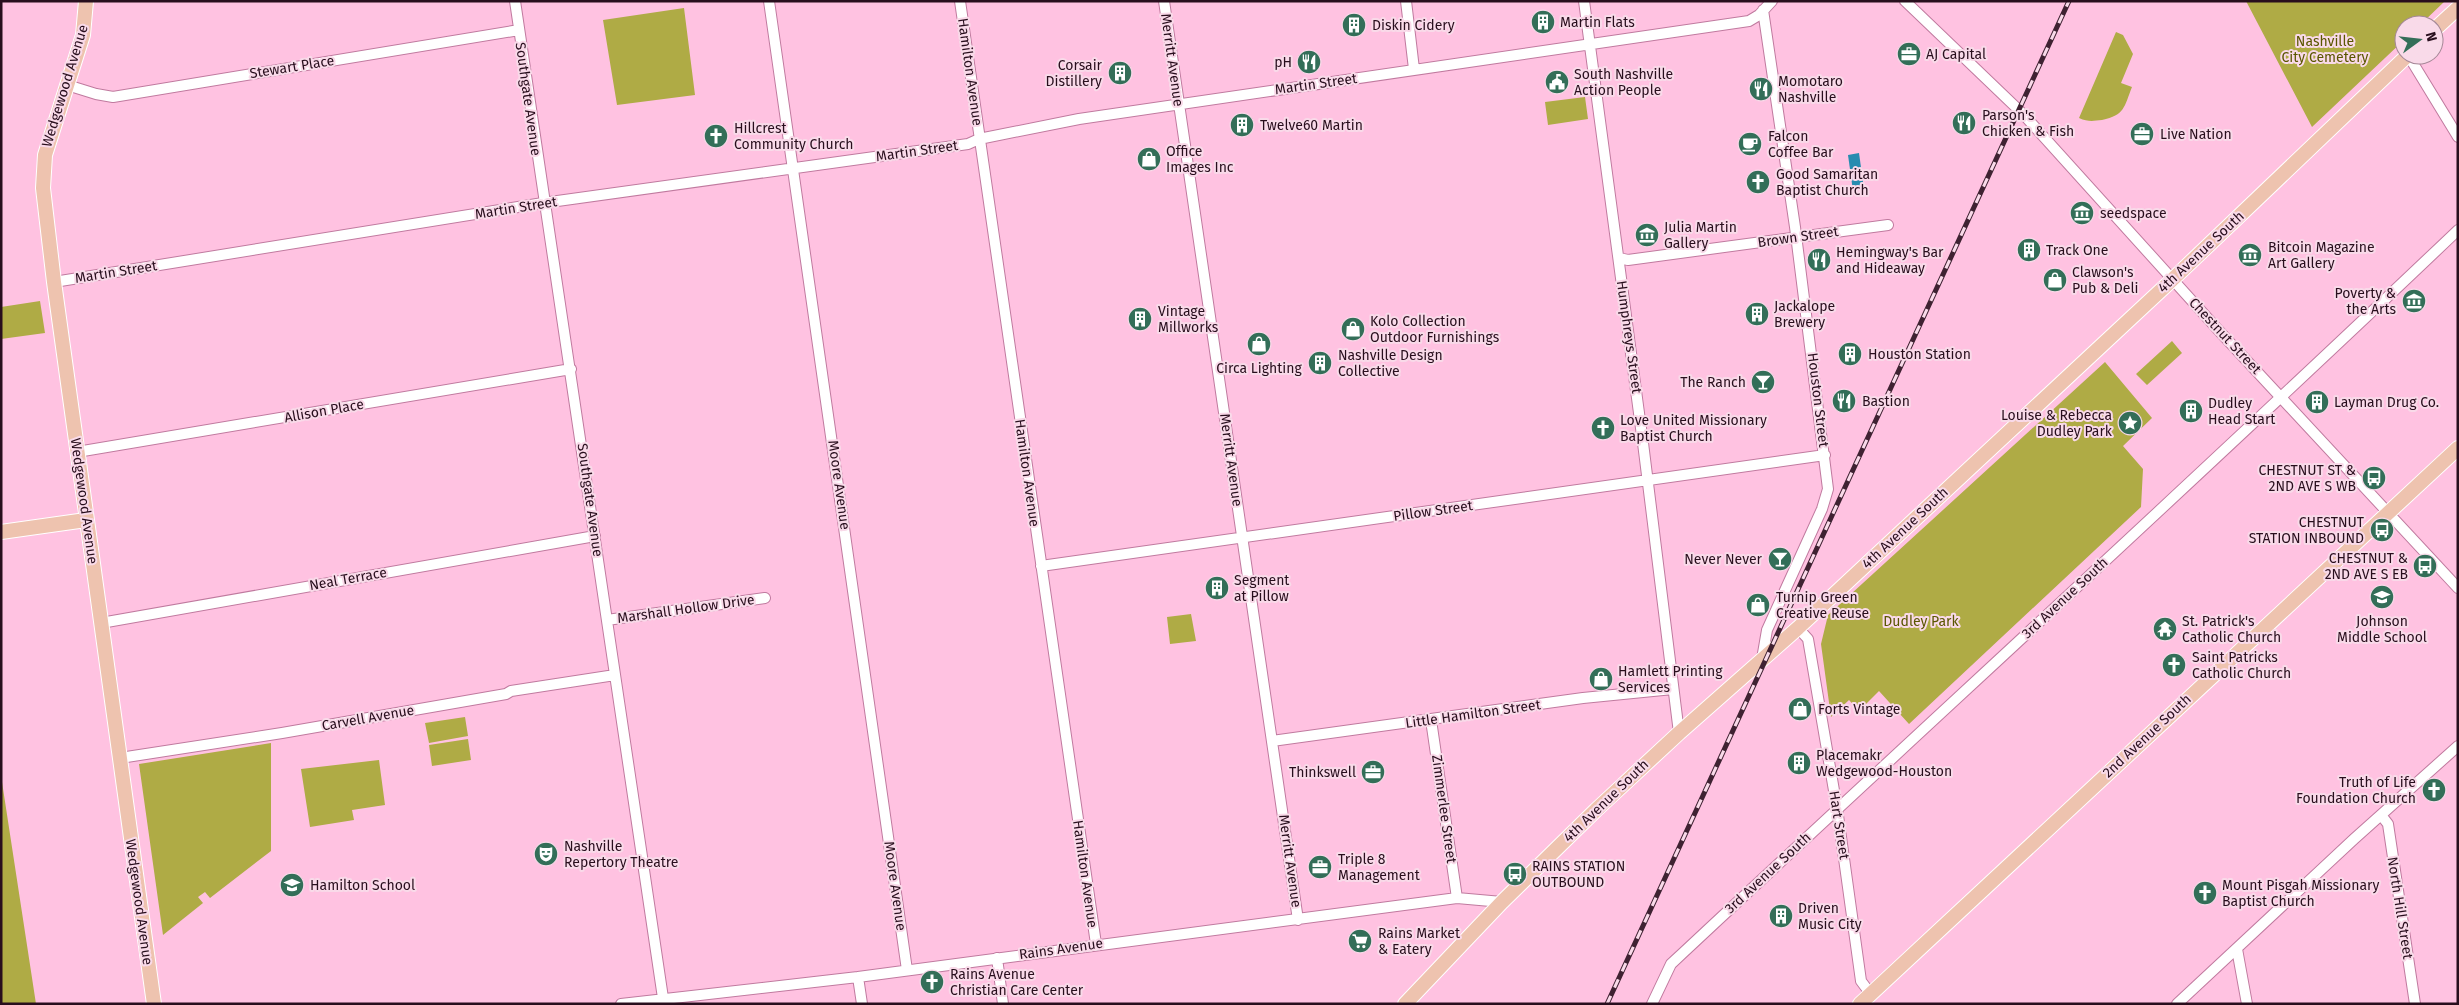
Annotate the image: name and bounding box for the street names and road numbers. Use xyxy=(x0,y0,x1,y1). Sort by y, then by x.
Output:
street label: Merritt Avenue xyxy=(1157,12,1187,108)
street label: Hamilton Avenue xyxy=(954,17,986,127)
street label: Wedgewood Avenue xyxy=(38,23,92,149)
street label: Southgate Avenue xyxy=(512,41,544,157)
street label: Stewart Place xyxy=(248,52,336,82)
street label: Martin Street xyxy=(1274,70,1359,98)
street label: Martin Street xyxy=(875,137,960,165)
street label: Martin Street xyxy=(474,193,559,223)
street label: 4th Avenue South xyxy=(2154,208,2248,296)
street label: Brown Street xyxy=(1756,223,1841,251)
street label: Martin Street xyxy=(74,257,159,287)
street label: Humphreys Street xyxy=(1613,279,1645,395)
street label: Chestnut Street xyxy=(2185,294,2265,378)
street label: Houston Street xyxy=(1804,352,1832,449)
street label: Allison Place xyxy=(283,396,365,426)
street label: Merritt Avenue xyxy=(1216,412,1246,508)
street label: Hamilton Avenue xyxy=(1011,418,1043,528)
street label: Wedgewood Avenue xyxy=(67,437,101,565)
street label: Moore Avenue xyxy=(824,439,854,531)
street label: Southgate Avenue xyxy=(574,442,606,558)
street label: 4th Avenue South xyxy=(1858,484,1952,572)
street label: Pillow Street xyxy=(1392,497,1475,525)
street label: 3rd Avenue South xyxy=(2018,554,2112,642)
street label: Neal Terrace xyxy=(308,564,388,594)
street label: Marshall Hollow Drive xyxy=(616,591,756,627)
street label: 2nd Avenue South xyxy=(2099,691,2195,781)
street label: Little Hamilton Street xyxy=(1404,696,1543,732)
street label: Carvell Avenue xyxy=(320,702,416,734)
street label: Zimmerlee Street xyxy=(1428,754,1460,865)
street label: 4th Avenue South xyxy=(1560,756,1652,846)
street label: Hart Street xyxy=(1825,789,1853,861)
street label: Merritt Avenue xyxy=(1275,813,1305,909)
street label: Hamilton Avenue xyxy=(1069,819,1101,929)
street label: 3rd Avenue South xyxy=(1721,829,1815,917)
street label: Wedgewood Avenue xyxy=(122,838,156,966)
street label: Moore Avenue xyxy=(880,840,910,932)
street label: North Hill Street xyxy=(2384,856,2417,961)
street label: Rains Avenue xyxy=(1018,935,1104,963)

